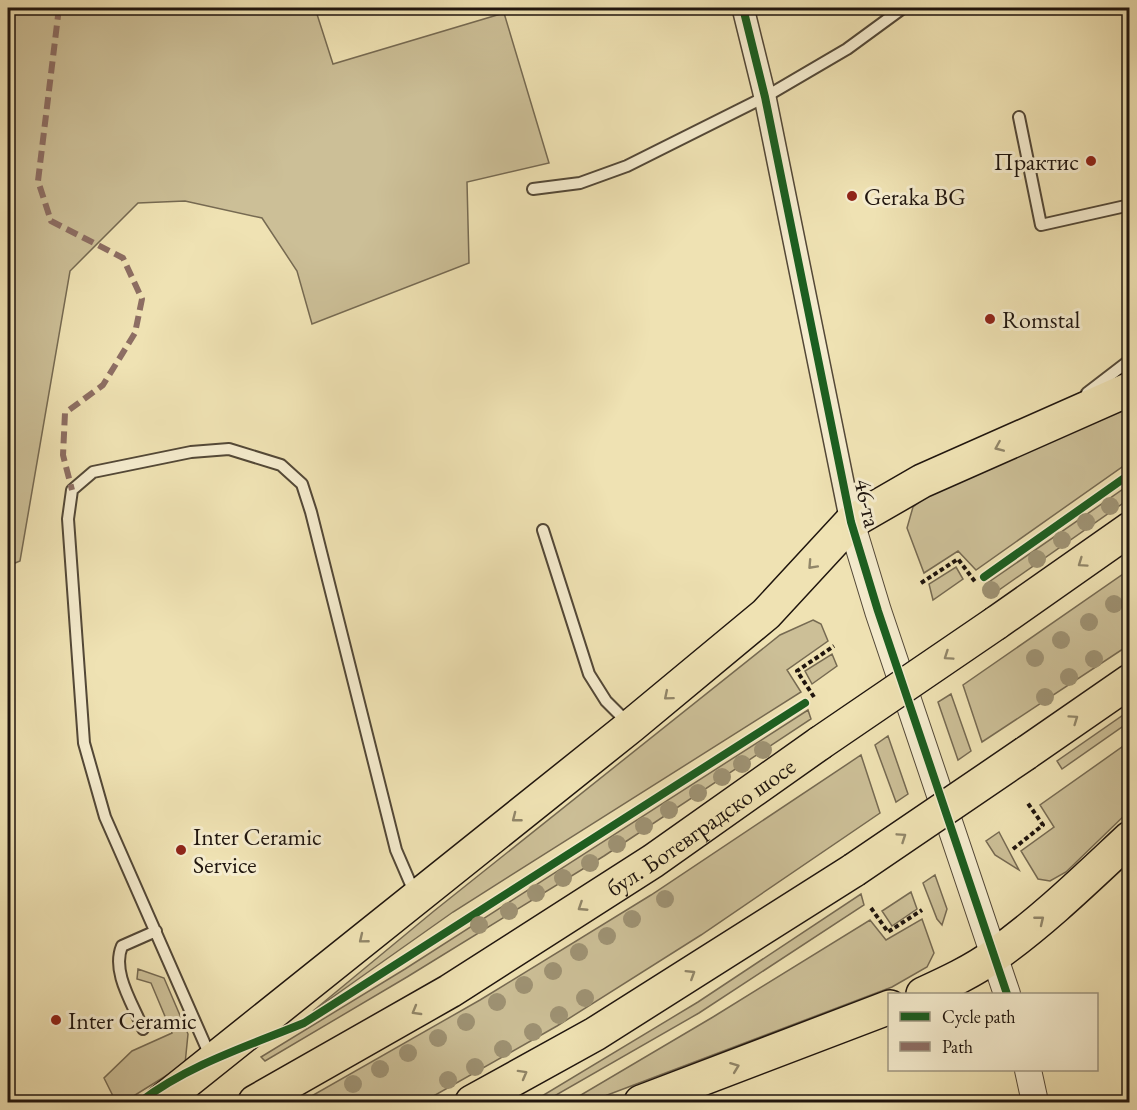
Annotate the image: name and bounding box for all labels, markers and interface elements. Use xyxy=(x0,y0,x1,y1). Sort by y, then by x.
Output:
place label: Практис xyxy=(994,146,1079,177)
marker: Практис xyxy=(1084,154,1098,168)
place label: Geraka BG xyxy=(864,181,966,212)
marker: Geraka BG xyxy=(845,189,859,203)
place label: Romstal xyxy=(1002,304,1081,335)
marker: Romstal xyxy=(983,312,997,326)
one-way arrow xyxy=(995,440,1006,452)
street label: 46-та xyxy=(847,476,889,531)
one-way arrow xyxy=(1077,556,1088,567)
one-way arrow xyxy=(808,557,819,568)
one-way arrow xyxy=(944,649,955,660)
one-way arrow xyxy=(664,688,675,699)
one-way arrow xyxy=(1067,715,1078,726)
street label: бул. Ботевградско шосе xyxy=(600,750,801,903)
one-way arrow xyxy=(511,810,522,821)
place label: Inter Ceramic Service xyxy=(193,821,322,880)
one-way arrow xyxy=(896,833,907,844)
marker: Inter Ceramic Service xyxy=(174,843,188,857)
one-way arrow xyxy=(577,900,588,911)
one-way arrow xyxy=(1033,916,1044,927)
one-way arrow xyxy=(359,932,370,943)
one-way arrow xyxy=(684,970,695,981)
legend xyxy=(888,993,1098,1071)
one-way arrow xyxy=(412,1003,422,1015)
place label: Inter Ceramic xyxy=(68,1005,197,1036)
text: Cycle path xyxy=(942,1005,1016,1028)
marker: Inter Ceramic xyxy=(49,1013,63,1027)
text: Path xyxy=(942,1035,973,1058)
one-way arrow xyxy=(728,1062,739,1074)
one-way arrow xyxy=(517,1070,528,1081)

